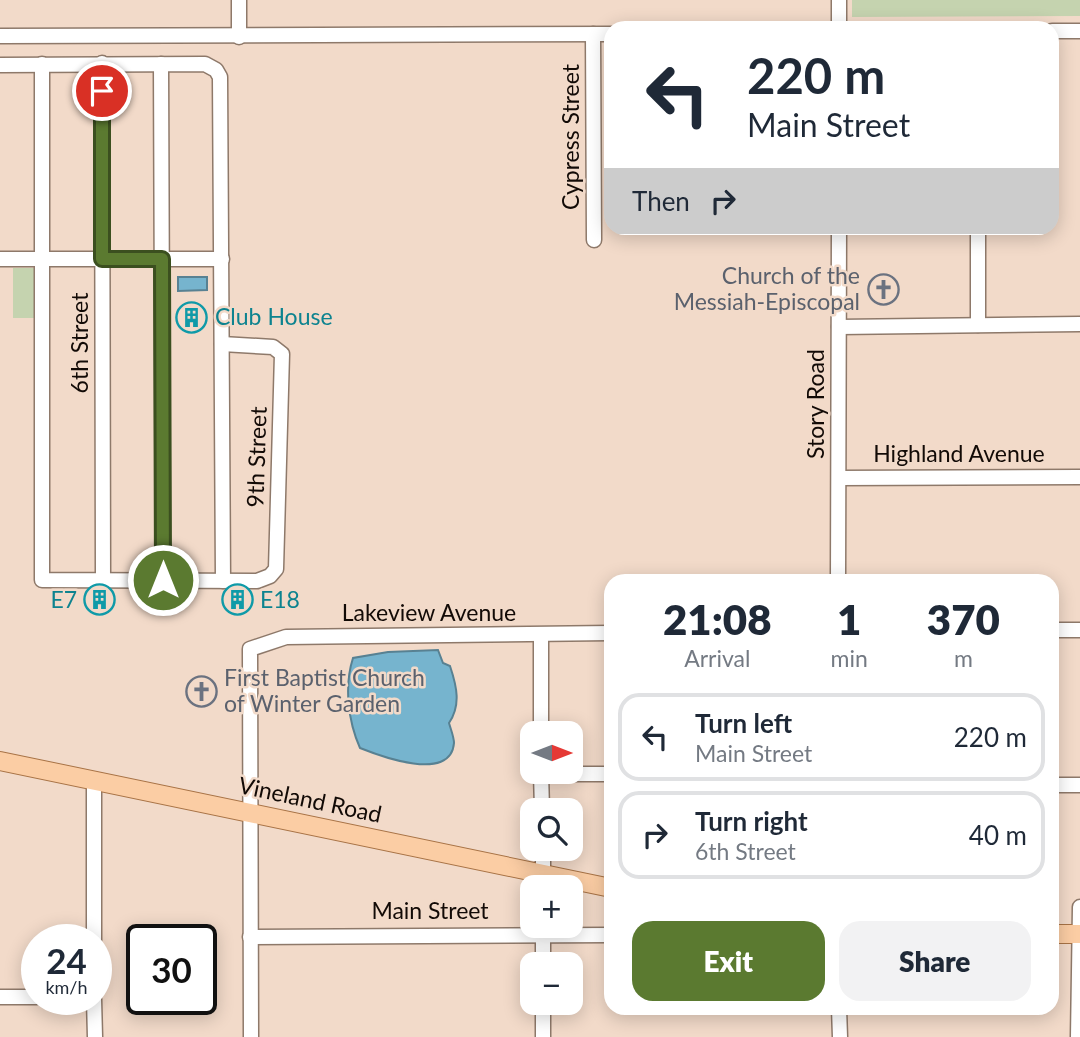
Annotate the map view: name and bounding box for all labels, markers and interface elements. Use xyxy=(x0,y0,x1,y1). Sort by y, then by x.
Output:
text: 220 m xyxy=(747,46,885,104)
icon: left xyxy=(632,49,723,140)
pin xyxy=(72,61,132,121)
street label: Cypress Street xyxy=(556,63,584,210)
icon: arrive xyxy=(83,72,121,110)
text: Main Street xyxy=(747,105,910,144)
icon: right xyxy=(704,182,742,220)
text: Then xyxy=(632,185,690,217)
place label: Church of the Messiah-Episcopal xyxy=(674,261,860,315)
church icon: Church of the Messiah-Episcopal xyxy=(866,272,900,306)
street label: 6th Street xyxy=(65,292,93,393)
building icon: Club House xyxy=(175,300,209,334)
place label: Club House xyxy=(215,302,333,330)
street label: Story Road xyxy=(801,349,829,459)
street label: 9th Street xyxy=(240,405,272,508)
street label: Highland Avenue xyxy=(873,439,1045,467)
position arrow xyxy=(126,543,200,617)
building icon: E7 xyxy=(83,583,117,617)
building icon: E18 xyxy=(220,583,254,617)
place label: E7 xyxy=(50,585,77,613)
place label: E18 xyxy=(260,585,300,613)
text: 21:08 xyxy=(663,594,772,644)
text: 1 xyxy=(837,594,861,644)
text: 370 xyxy=(927,594,1000,644)
street label: Lakeview Avenue xyxy=(342,598,516,626)
text: Arrival xyxy=(684,644,750,672)
text: min xyxy=(831,644,868,672)
text: m xyxy=(954,644,973,672)
place label: First Baptist Church of Winter Garden xyxy=(224,663,425,717)
church icon: First Baptist Church of Winter Garden xyxy=(184,674,218,708)
text: Turn left xyxy=(695,707,792,739)
icon: left xyxy=(636,718,674,756)
north arrow xyxy=(520,721,583,784)
map controls xyxy=(520,721,583,1015)
text: 220 m xyxy=(954,721,1027,753)
text: Main Street xyxy=(695,739,812,767)
street label: Vineland Road xyxy=(236,770,384,828)
button: search xyxy=(520,798,583,861)
text: Turn right xyxy=(695,805,808,837)
icon: right xyxy=(636,816,674,854)
text: 40 m xyxy=(969,819,1027,851)
text: 6th Street xyxy=(695,837,796,865)
button: + xyxy=(520,875,583,938)
street label: Main Street xyxy=(371,896,489,924)
button: Exit xyxy=(632,921,825,1001)
button: Share xyxy=(839,921,1031,1001)
speed limit sign: 30 xyxy=(126,924,217,1015)
text: 24 xyxy=(46,939,87,981)
button: − xyxy=(520,952,583,1015)
text: km/h xyxy=(45,976,88,998)

